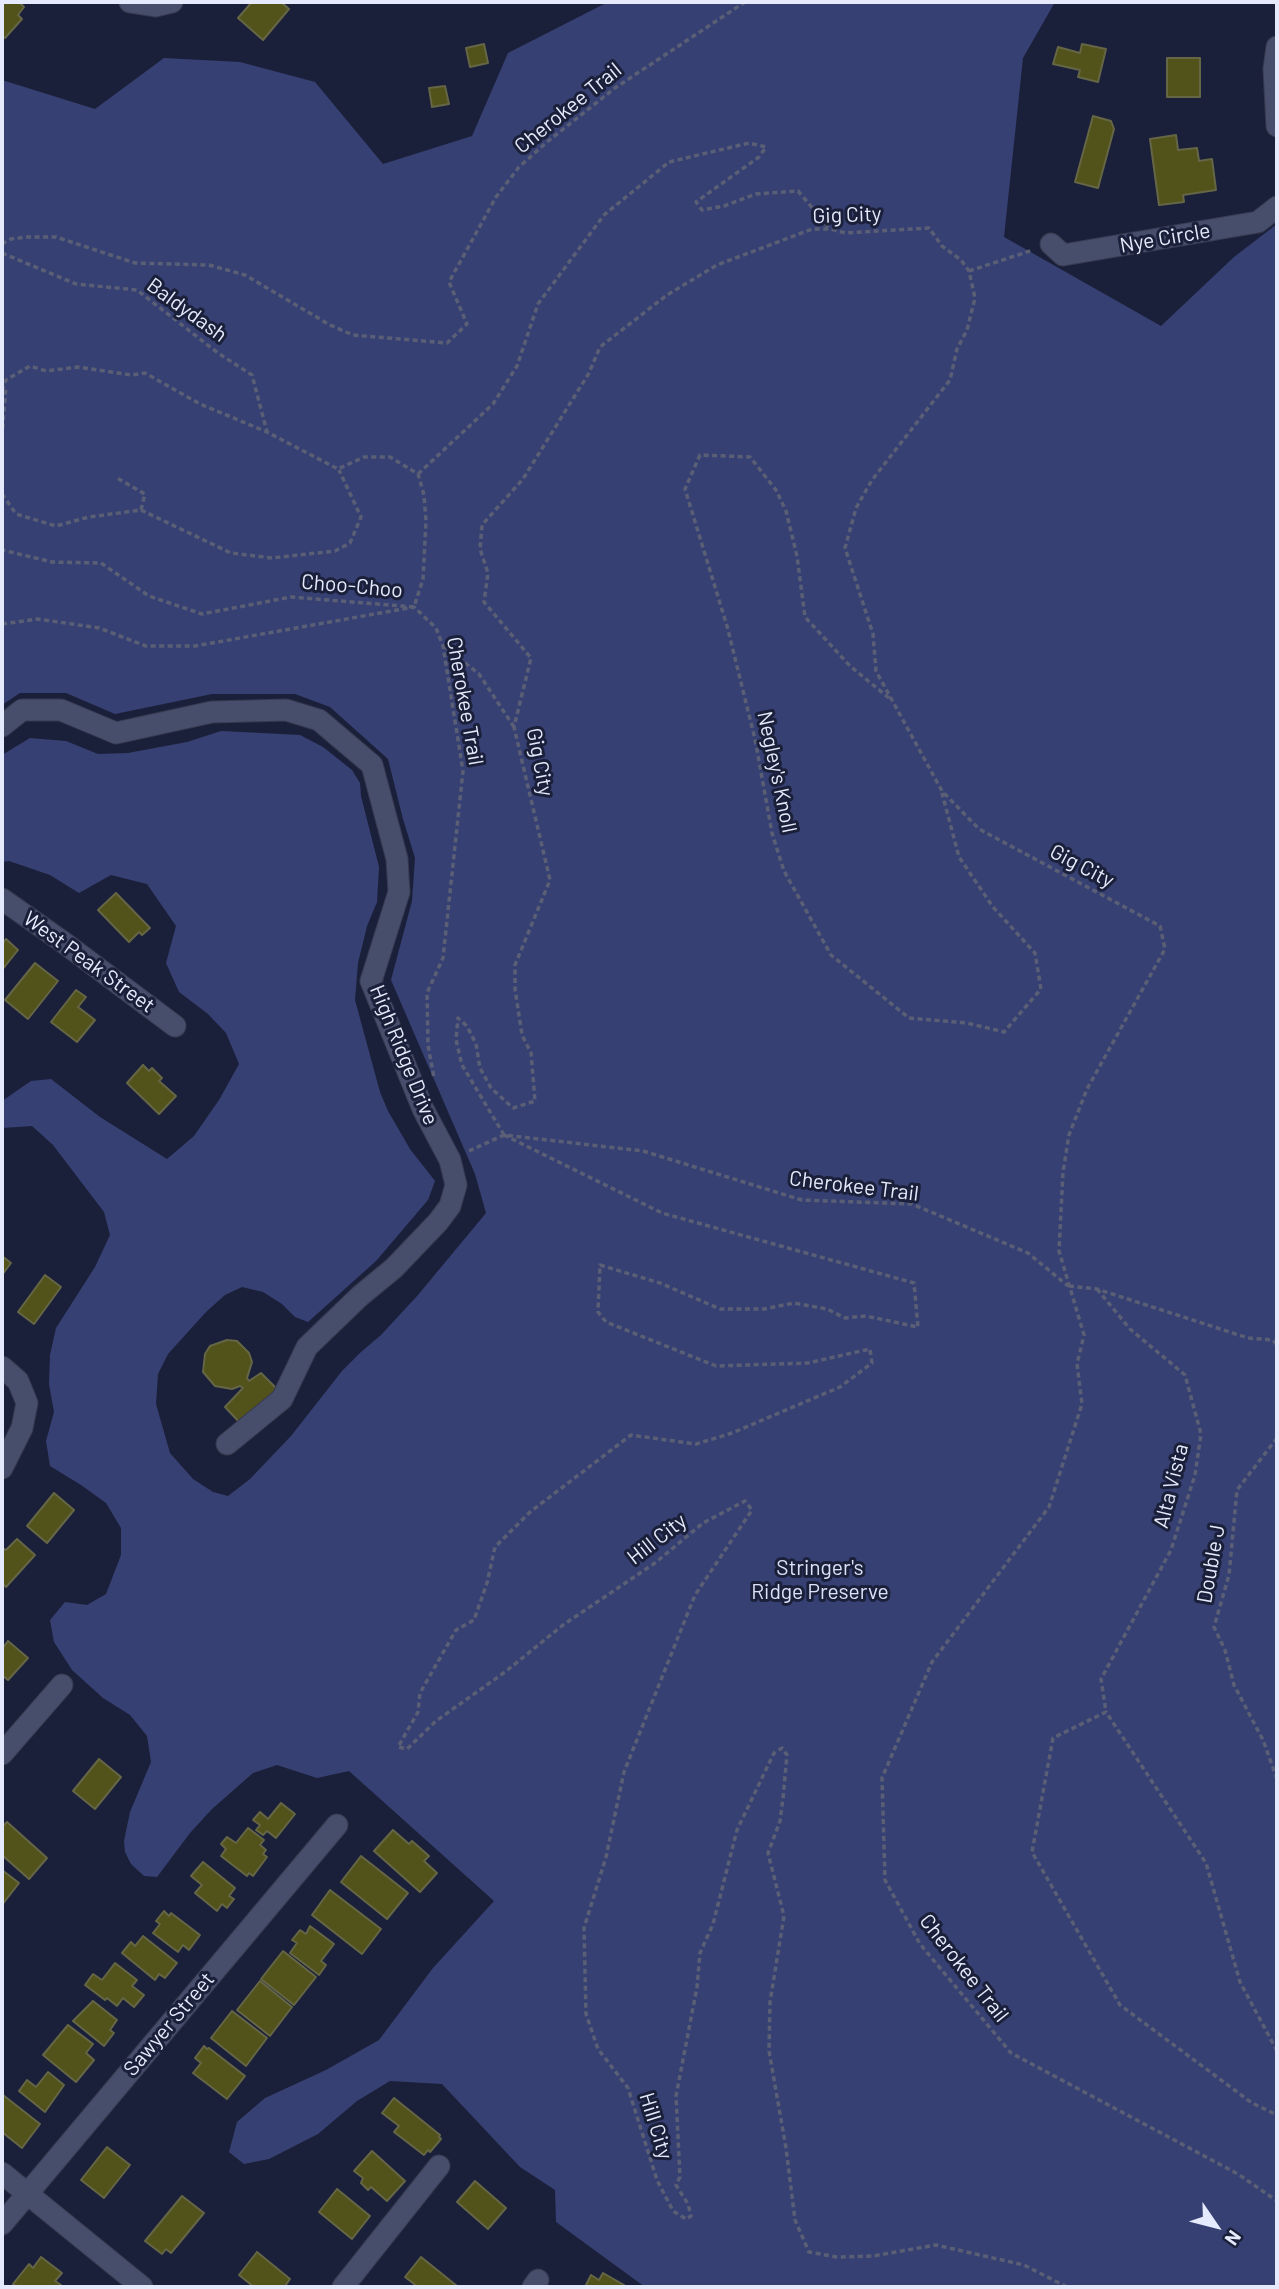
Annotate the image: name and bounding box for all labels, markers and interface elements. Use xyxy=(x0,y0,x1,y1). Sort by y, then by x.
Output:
street label: Cherokee Trail xyxy=(509,57,627,159)
street label: Gig City xyxy=(812,201,882,229)
street label: Nye Circle xyxy=(1118,218,1212,258)
street label: Baldydash xyxy=(142,272,232,348)
street label: Choo-Choo xyxy=(300,569,404,603)
street label: Cherokee Trail xyxy=(441,635,489,767)
street label: Negley's Knoll xyxy=(752,709,802,835)
street label: Gig City xyxy=(521,726,559,798)
street label: Gig City xyxy=(1046,839,1118,893)
street label: West Peak Street xyxy=(18,906,160,1018)
street label: High Ridge Drive xyxy=(364,981,444,1129)
street label: Cherokee Trail xyxy=(788,1166,920,1206)
street label: Alta Vista xyxy=(1148,1441,1194,1531)
street label: Hill City xyxy=(622,1508,692,1570)
street label: Double J xyxy=(1192,1523,1230,1605)
park label: Stringer's Ridge Preserve xyxy=(751,1555,889,1605)
street label: Cherokee Trail xyxy=(914,1909,1014,2027)
street label: Sawyer Street xyxy=(118,1967,220,2081)
street label: Hill City xyxy=(634,2090,678,2162)
north arrow xyxy=(1181,2191,1251,2261)
text: N xyxy=(1221,2227,1247,2250)

